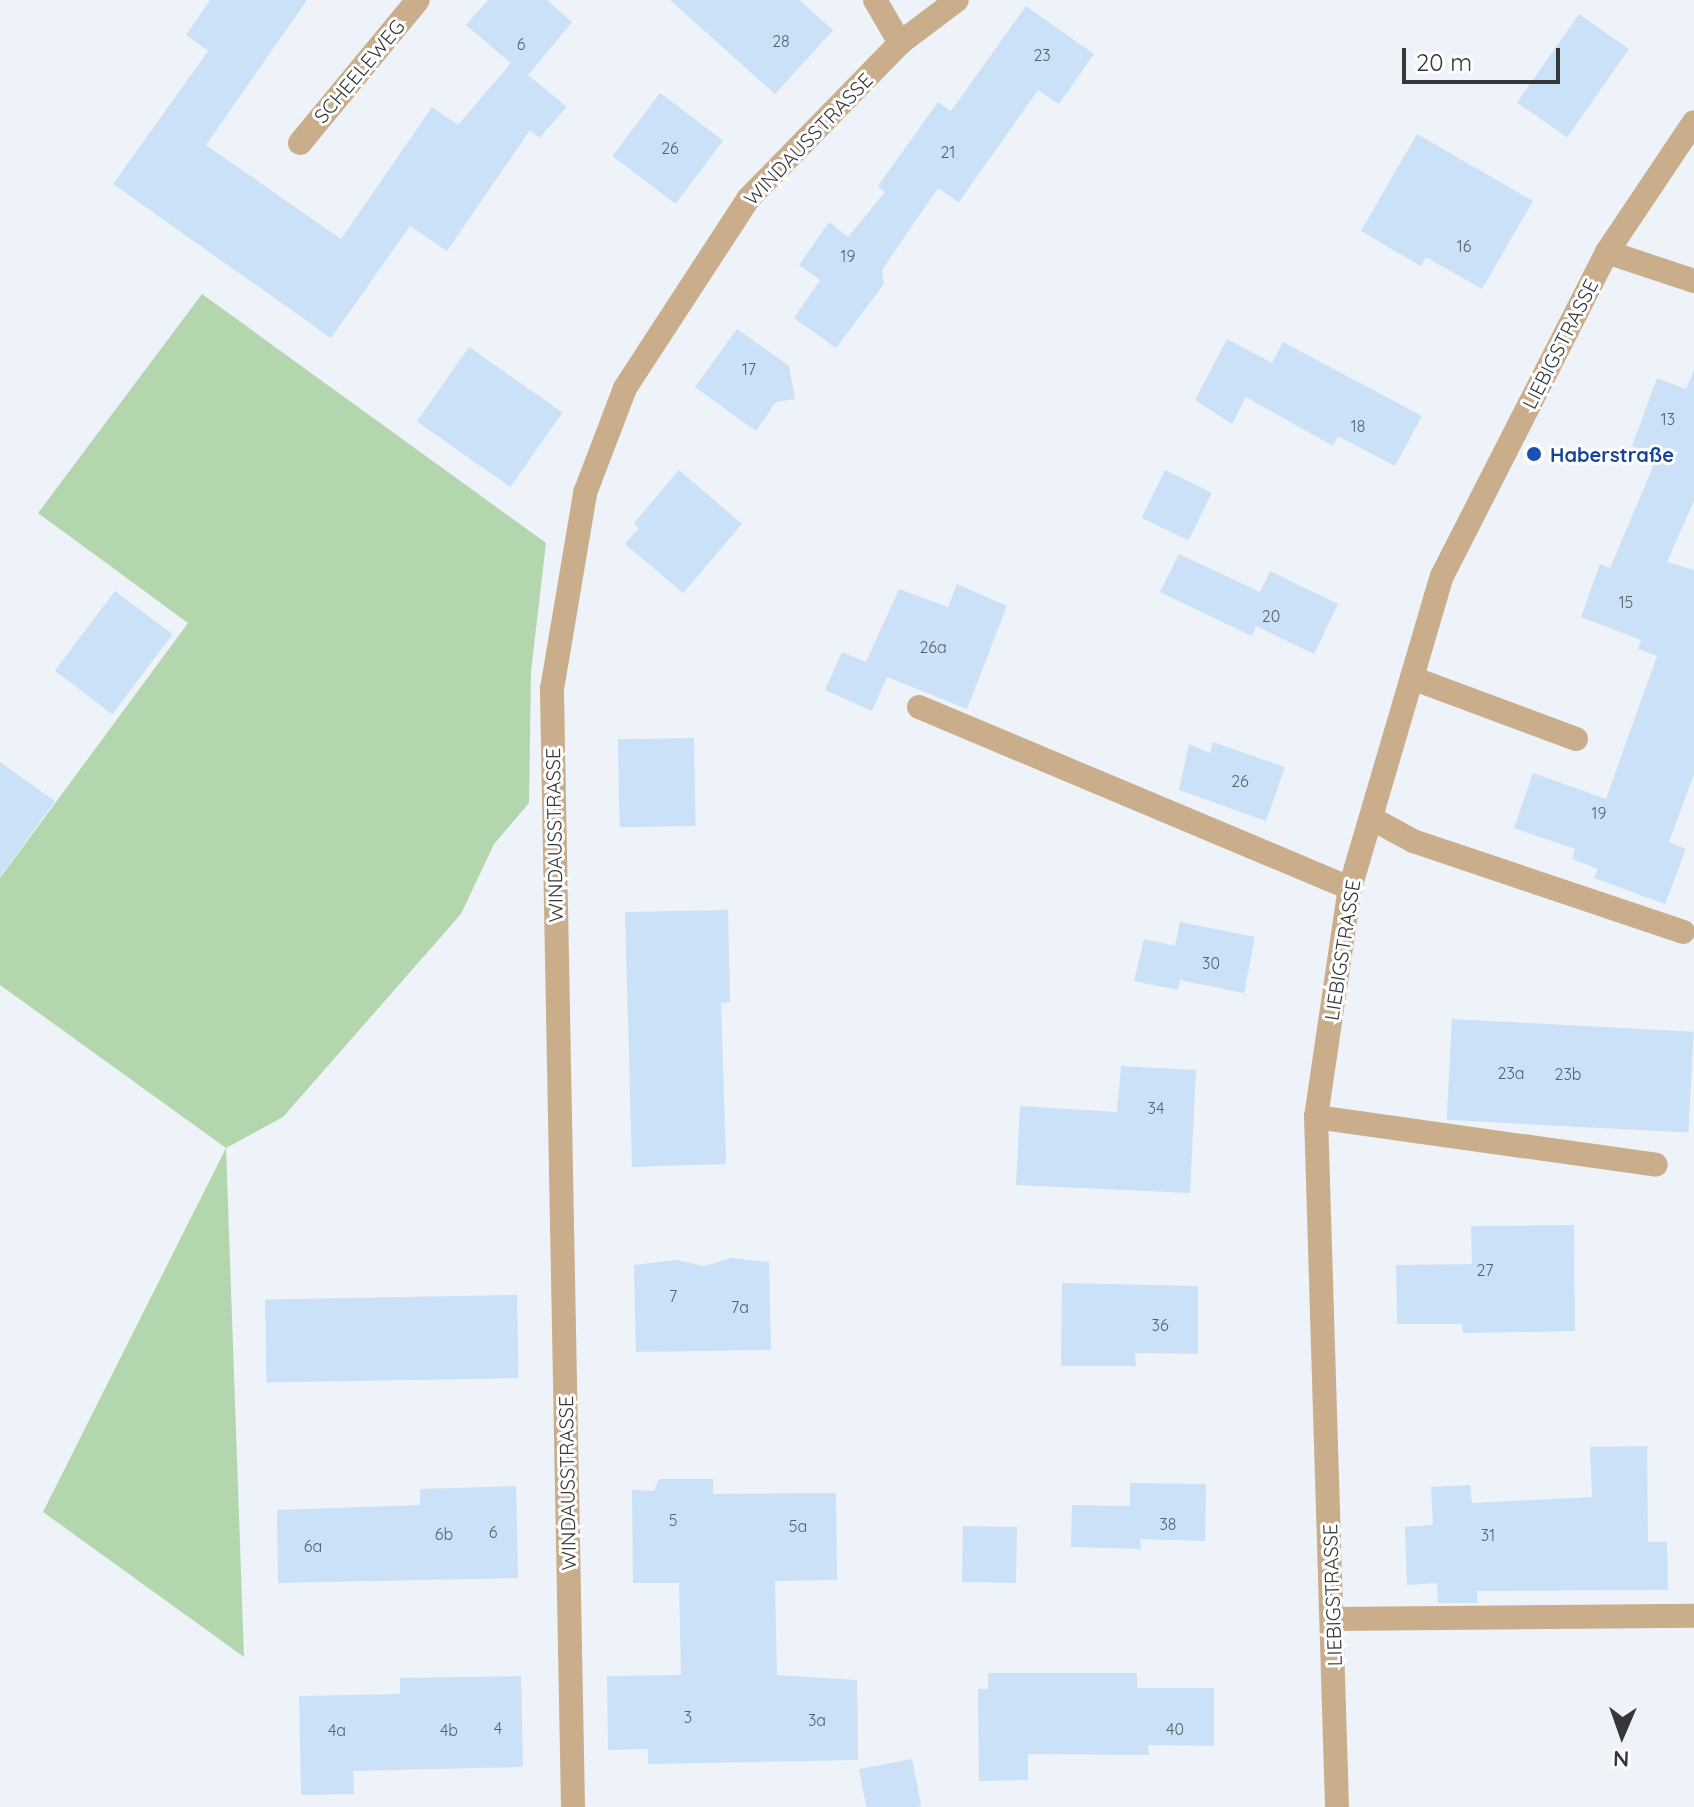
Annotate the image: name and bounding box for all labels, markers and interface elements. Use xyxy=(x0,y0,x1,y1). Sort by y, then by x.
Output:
street label: SCHEELEWEG xyxy=(309,14,409,128)
house number: 28 xyxy=(772,31,790,51)
scale bar xyxy=(1406,32,1564,82)
house number: 6 xyxy=(517,34,525,54)
house number: 23 xyxy=(1033,45,1051,65)
text: 20 m xyxy=(1416,47,1472,77)
street label: WINDAUSSTRASSE xyxy=(739,68,877,210)
house number: 26 xyxy=(661,138,679,158)
house number: 21 xyxy=(941,142,955,162)
house number: 16 xyxy=(1457,236,1471,256)
house number: 19 xyxy=(841,246,855,266)
street label: LIEBIGSTRASSE xyxy=(1517,275,1603,413)
house number: 17 xyxy=(742,359,756,379)
house number: 13 xyxy=(1661,409,1675,429)
house number: 18 xyxy=(1351,416,1365,436)
place label: Haberstraße xyxy=(1550,442,1674,466)
marker: Haberstraße xyxy=(1525,445,1543,463)
house number: 15 xyxy=(1619,592,1633,612)
house number: 20 xyxy=(1262,606,1280,626)
house number: 26a xyxy=(919,637,947,657)
street label: WINDAUSSTRASSE xyxy=(540,747,568,923)
house number: 26 xyxy=(1231,771,1249,791)
house number: 19 xyxy=(1592,803,1606,823)
street label: LIEBIGSTRASSE xyxy=(1319,878,1365,1022)
house number: 30 xyxy=(1202,953,1220,973)
house number: 23a xyxy=(1498,1063,1524,1083)
house number: 23b xyxy=(1555,1064,1581,1084)
house number: 34 xyxy=(1148,1098,1164,1118)
house number: 27 xyxy=(1477,1260,1493,1280)
house number: 7 xyxy=(669,1286,677,1306)
house number: 7a xyxy=(731,1297,749,1317)
house number: 36 xyxy=(1152,1315,1168,1335)
street label: WINDAUSSTRASSE xyxy=(553,1395,581,1571)
house number: 5 xyxy=(669,1510,677,1530)
house number: 38 xyxy=(1159,1514,1177,1534)
house number: 5a xyxy=(789,1516,807,1536)
house number: 6 xyxy=(489,1522,497,1542)
street label: LIEBIGSTRASSE xyxy=(1318,1523,1346,1667)
house number: 6b xyxy=(435,1524,453,1544)
house number: 31 xyxy=(1481,1525,1495,1545)
house number: 6a xyxy=(304,1536,322,1556)
north arrow xyxy=(1582,1695,1662,1775)
house number: 3 xyxy=(684,1707,692,1727)
house number: 3a xyxy=(808,1710,826,1730)
house number: 4 xyxy=(494,1718,502,1738)
house number: 40 xyxy=(1166,1719,1184,1739)
house number: 4a xyxy=(328,1720,346,1740)
house number: 4b xyxy=(440,1720,458,1740)
text: N xyxy=(1613,1745,1630,1773)

